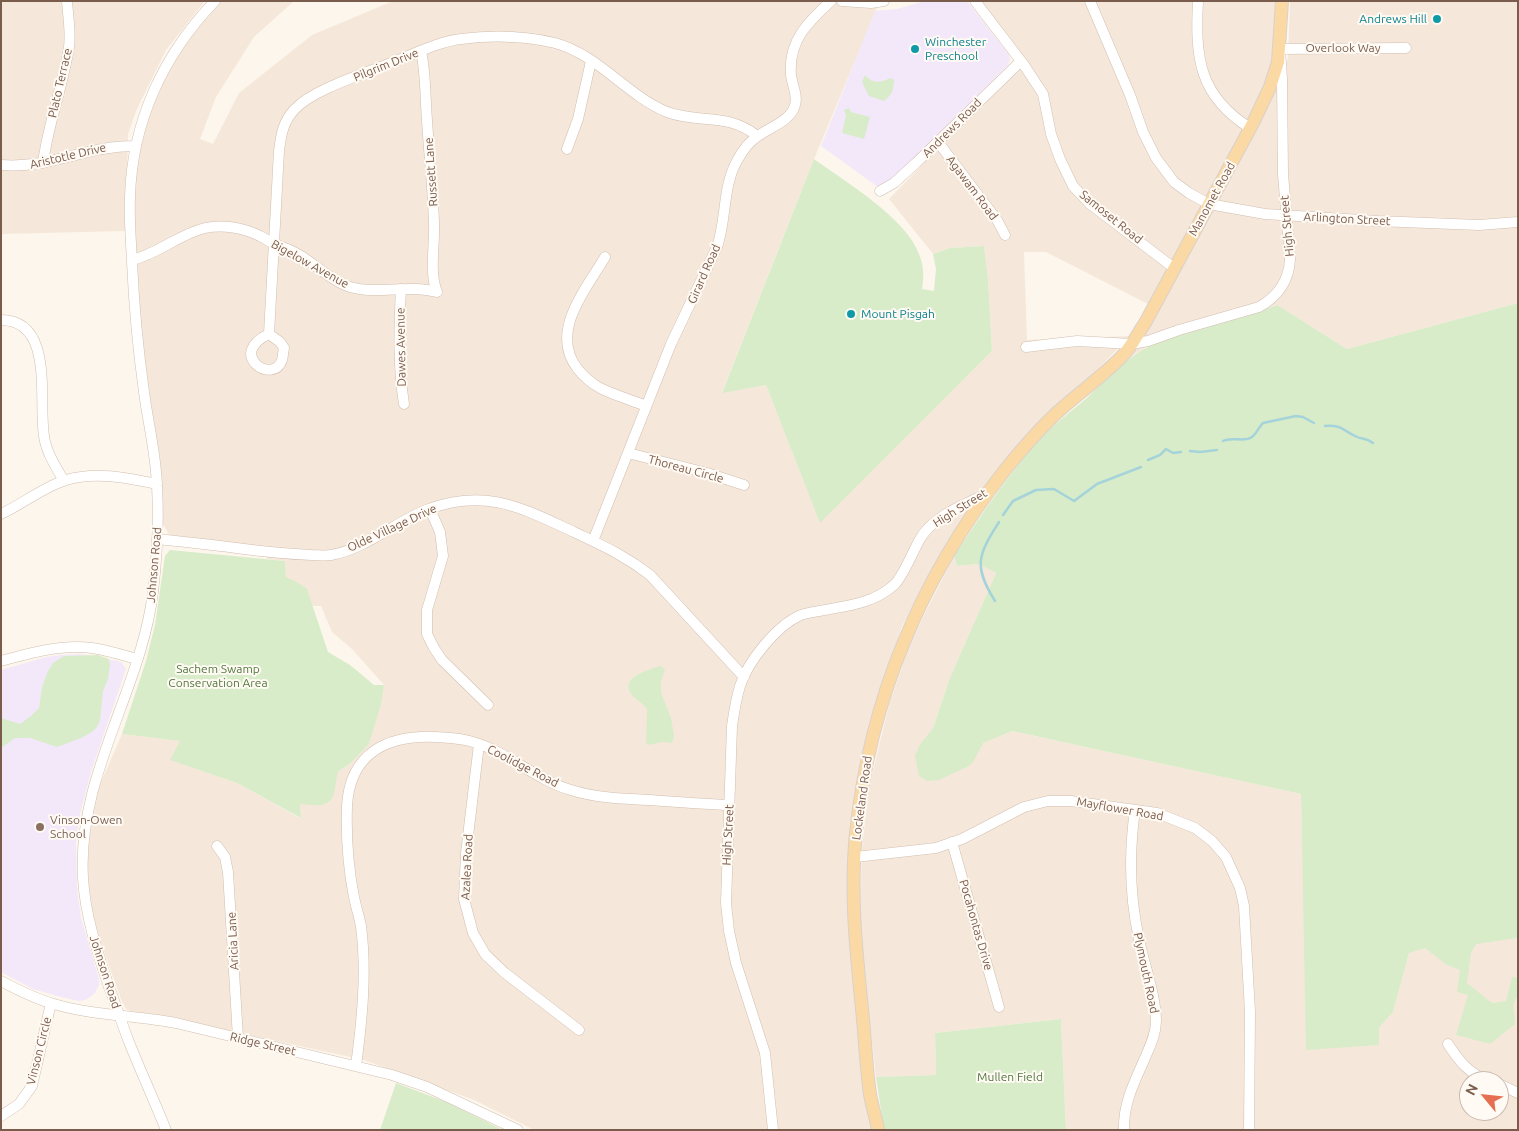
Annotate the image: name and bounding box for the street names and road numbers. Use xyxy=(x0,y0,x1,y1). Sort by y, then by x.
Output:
street label: Overlook Way xyxy=(1305,41,1381,55)
street label: Pilgrim Drive xyxy=(351,45,421,85)
street label: Plato Terrace xyxy=(45,47,75,119)
street label: Andrews Road xyxy=(919,95,985,161)
street label: Russett Lane xyxy=(421,137,441,207)
street label: Aristotle Drive xyxy=(28,140,108,172)
street label: Agawam Road xyxy=(943,153,1001,223)
street label: Manomet Road xyxy=(1186,159,1238,239)
street label: Samoset Road xyxy=(1077,187,1145,247)
street label: High Street xyxy=(1277,195,1297,257)
street label: Arlington Street xyxy=(1303,210,1391,228)
street label: Bigelow Avenue xyxy=(269,237,351,291)
street label: Girard Road xyxy=(685,242,723,306)
street label: Dawes Avenue xyxy=(393,307,409,387)
street label: Thoreau Circle xyxy=(647,452,725,486)
street label: High Street xyxy=(930,486,990,530)
street label: Olde Village Drive xyxy=(345,501,439,555)
street label: Johnson Road xyxy=(144,526,164,604)
street label: Coolidge Road xyxy=(485,742,561,790)
street label: Lockeland Road xyxy=(849,755,875,841)
street label: Mayflower Road xyxy=(1075,794,1165,824)
street label: High Street xyxy=(719,804,737,866)
street label: Azalea Road xyxy=(458,834,476,900)
street label: Pocahontas Drive xyxy=(956,878,996,972)
street label: Aricia Lane xyxy=(224,911,242,971)
street label: Plymouth Road xyxy=(1130,931,1162,1015)
street label: Johnson Road xyxy=(86,934,124,1010)
street label: Vinson Circle xyxy=(24,1015,54,1087)
street label: Ridge Street xyxy=(229,1029,297,1059)

